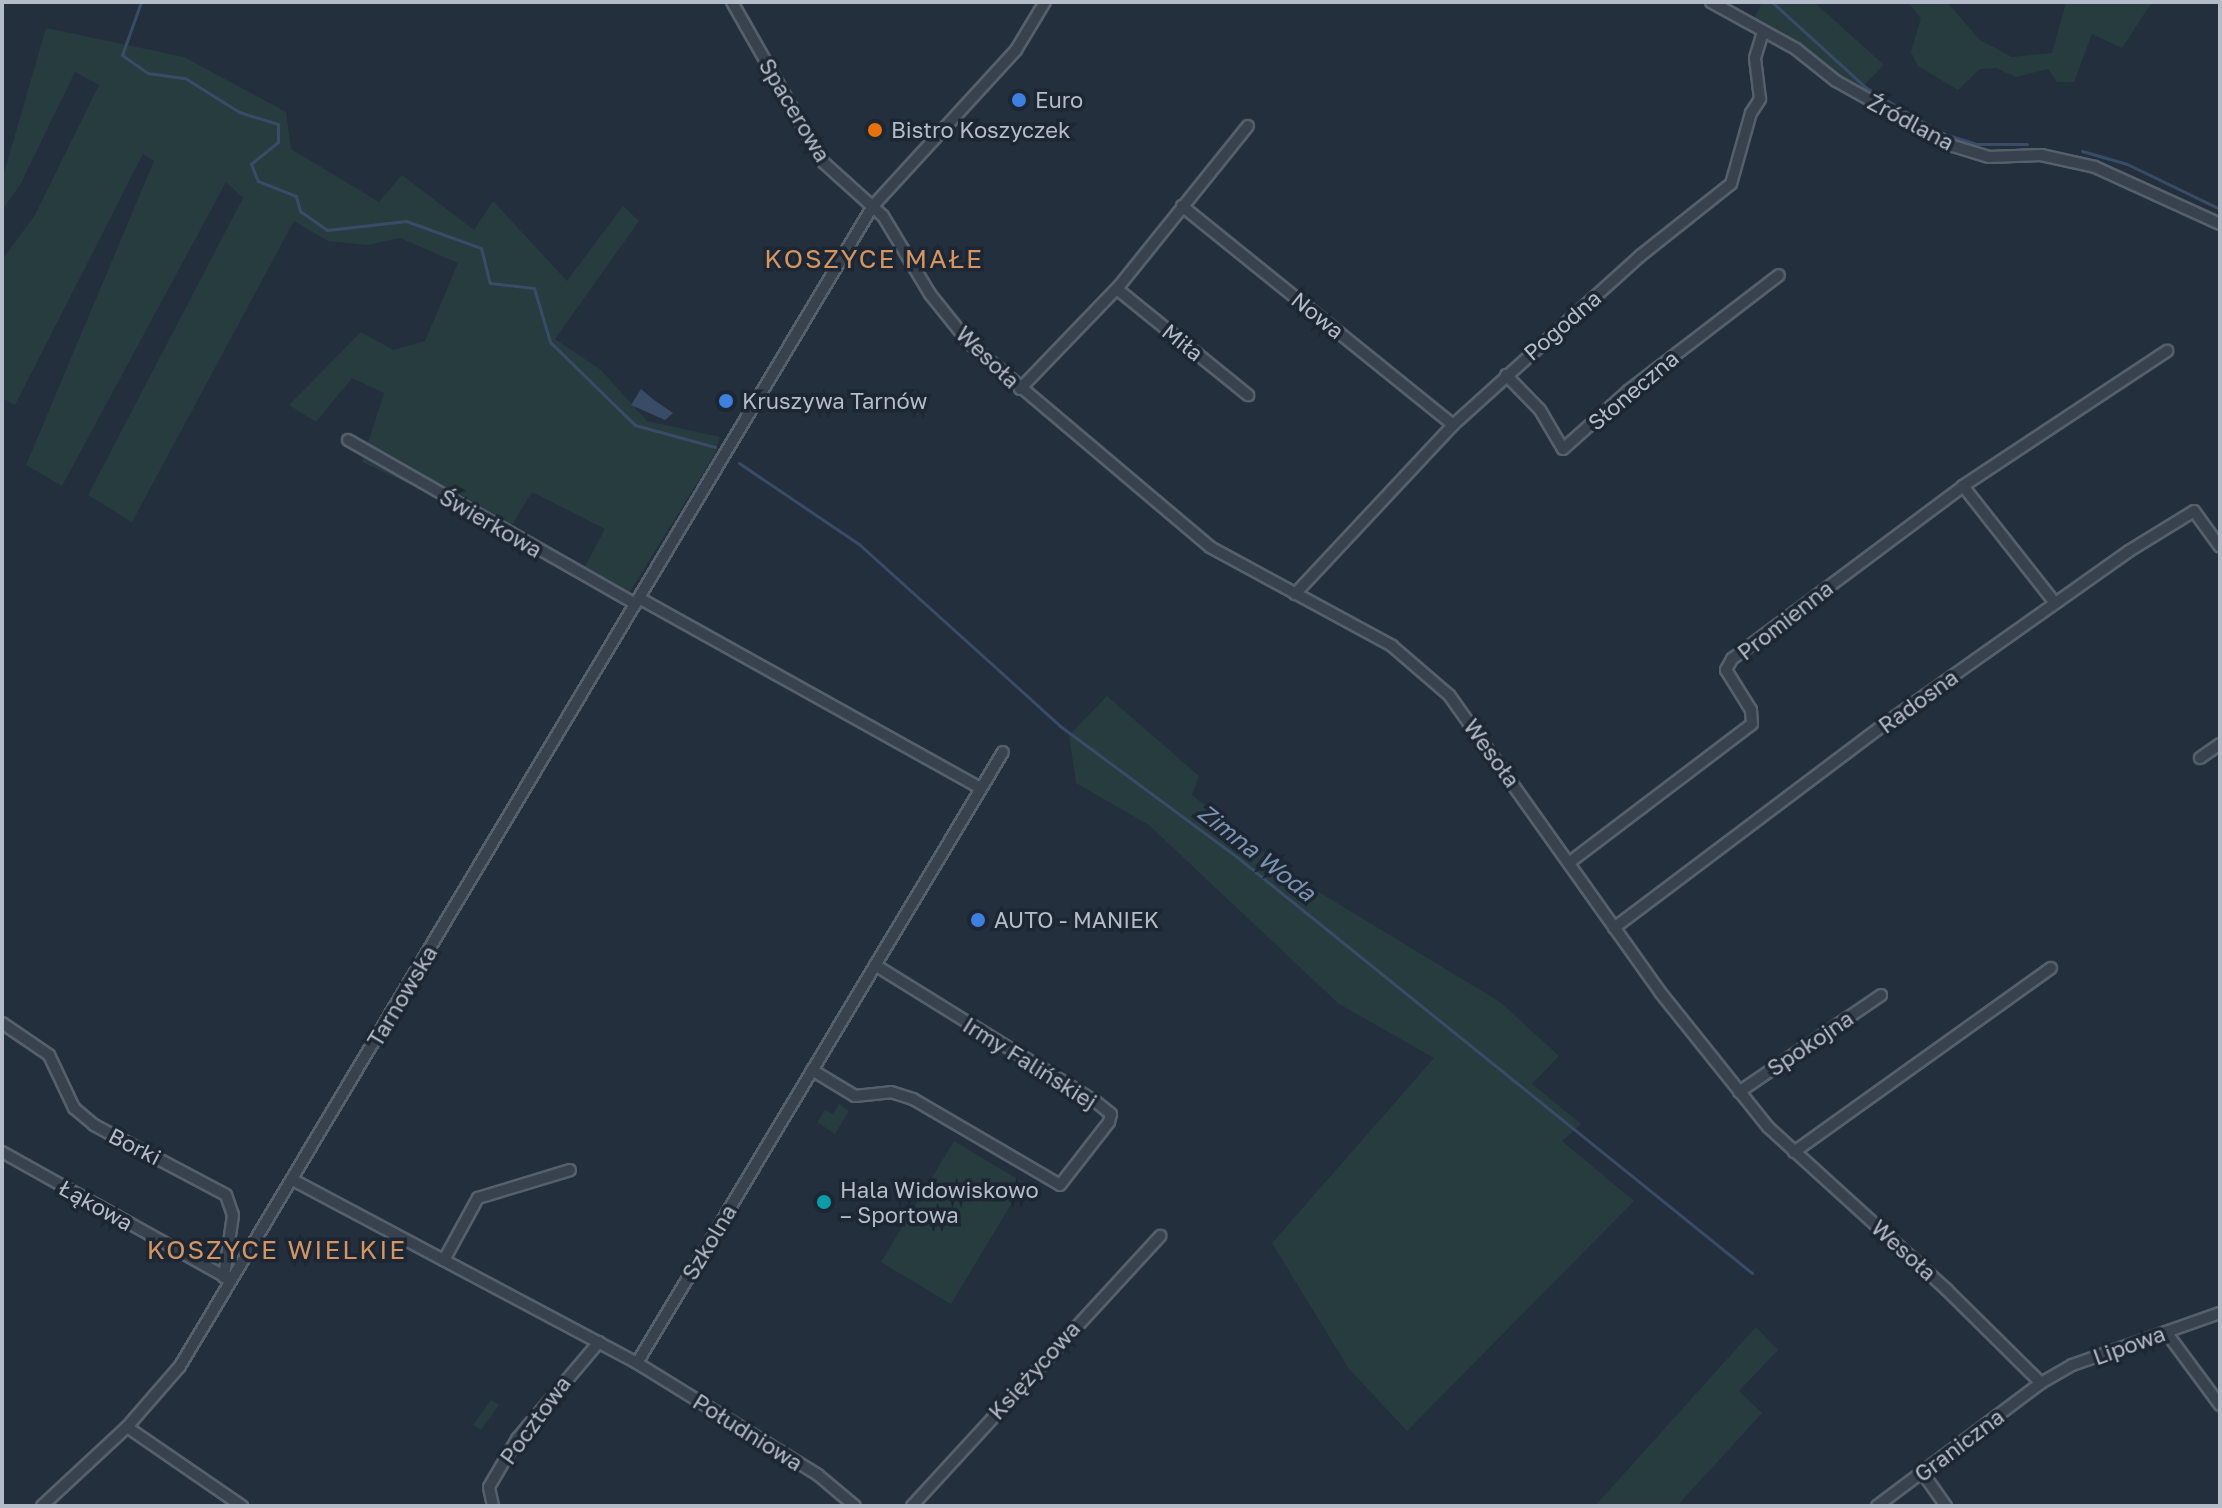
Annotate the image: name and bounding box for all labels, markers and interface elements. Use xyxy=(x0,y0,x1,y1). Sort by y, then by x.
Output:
street label: Spacerowa xyxy=(754,54,836,166)
place label: Euro xyxy=(1035,87,1083,113)
street label: Źródlana xyxy=(1863,88,1959,156)
marker: Euro xyxy=(1010,91,1028,109)
place label: Bistro Koszyczek xyxy=(891,117,1070,143)
marker: Bistro Koszyczek xyxy=(866,121,884,139)
district label: KOSZYCE MAŁE xyxy=(764,243,984,275)
street label: Pogodna xyxy=(1518,284,1606,366)
street label: Nowa xyxy=(1287,286,1349,344)
street label: Miła xyxy=(1157,318,1209,366)
street label: Wesoła xyxy=(951,320,1025,394)
street label: Słoneczna xyxy=(1582,345,1684,435)
place label: Kruszywa Tarnów xyxy=(742,388,927,414)
marker: Kruszywa Tarnów xyxy=(717,392,735,410)
street label: Świerkowa xyxy=(435,483,547,563)
street label: Promienna xyxy=(1732,575,1838,665)
street label: Radosna xyxy=(1873,663,1963,739)
street label: Wesoła xyxy=(1458,714,1526,792)
water label: Zimna Woda xyxy=(1193,797,1321,907)
place label: AUTO - MANIEK xyxy=(994,907,1159,933)
marker: AUTO - MANIEK xyxy=(969,911,987,929)
street label: Tarnowska xyxy=(362,941,442,1051)
street label: Spokojna xyxy=(1762,1005,1858,1081)
street label: Irmy Falińskiej xyxy=(958,1011,1102,1115)
street label: Borki xyxy=(105,1122,165,1170)
street label: Łąkowa xyxy=(54,1174,138,1236)
place label: Hala Widowiskowo – Sportowa xyxy=(840,1176,1039,1228)
marker: Hala Widowiskowo – Sportowa xyxy=(815,1193,833,1211)
street label: Szkolna xyxy=(676,1200,742,1284)
street label: Wesoła xyxy=(1866,1214,1942,1286)
district label: KOSZYCE WIELKIE xyxy=(147,1234,407,1266)
street label: Księżycowa xyxy=(983,1315,1085,1425)
street label: Lipowa xyxy=(2089,1320,2169,1370)
street label: Pocztowa xyxy=(494,1371,576,1469)
street label: Południowa xyxy=(688,1388,808,1476)
street label: Graniczna xyxy=(1909,1403,2009,1487)

